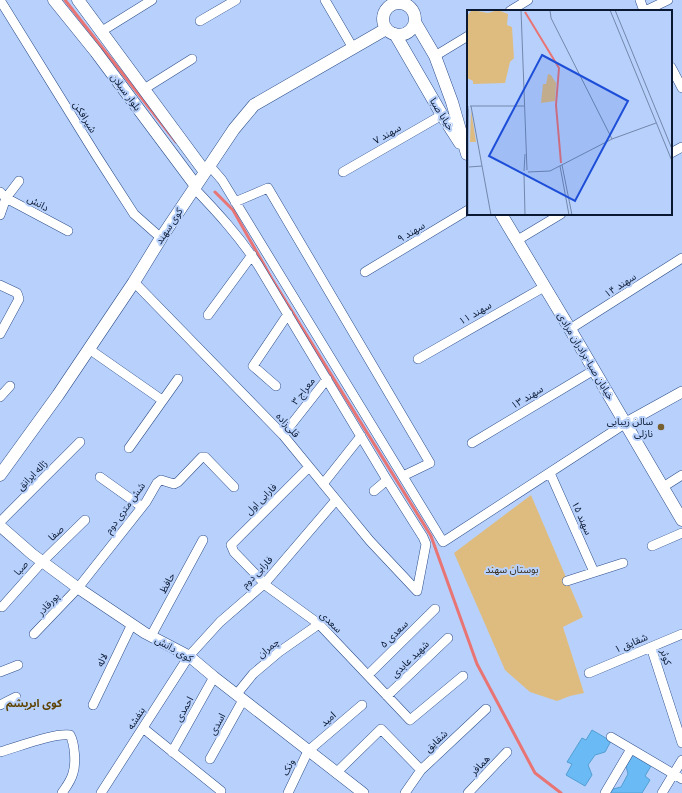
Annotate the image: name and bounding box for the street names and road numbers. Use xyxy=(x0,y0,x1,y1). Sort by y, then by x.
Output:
street label: بلوار سبلان xyxy=(108,71,144,113)
street label: خیابا صبا xyxy=(428,96,456,132)
street label: شیر‌افکن xyxy=(70,99,99,135)
street label: سهند ۷ xyxy=(371,122,403,146)
street label: دانش xyxy=(25,193,51,213)
street label: کوی سهند xyxy=(153,205,186,247)
street label: سهند ۹ xyxy=(395,219,427,244)
street label: سهند ۱۴ xyxy=(602,271,638,299)
street label: سهند ۱۱ xyxy=(457,299,493,327)
street label: خیابان صبا-برادران مرادی xyxy=(555,310,616,402)
street label: معراج ۳ xyxy=(289,375,319,408)
street label: سهند ۱۳ xyxy=(509,383,545,411)
street label: قلی‌زاده xyxy=(273,410,302,441)
street label: ژاله ایرانق xyxy=(15,457,50,493)
street label: شش متری دوم xyxy=(103,480,150,537)
street label: فارابی اول xyxy=(243,481,280,518)
street label: سهند ۱۵ xyxy=(570,499,594,537)
street label: صفا xyxy=(46,523,66,543)
street label: فارابی دوم xyxy=(239,553,277,592)
street label: صبا xyxy=(12,559,30,577)
street label: حافظ xyxy=(157,571,177,595)
street label: پورقادر xyxy=(34,590,62,619)
street label: سعدی xyxy=(318,609,344,635)
street label: سعدی ۵ xyxy=(378,618,410,650)
street label: شقایق ۱ xyxy=(613,631,650,656)
street label: کوی دانش xyxy=(153,634,195,665)
street label: چمران xyxy=(255,636,282,661)
street label: شهید عابدی xyxy=(389,638,431,680)
street label: کوثر xyxy=(657,647,674,667)
street label: لاله xyxy=(94,652,110,668)
street label: احمدی xyxy=(173,695,195,723)
street label: بنفشه xyxy=(125,705,147,731)
street label: امید xyxy=(318,709,338,729)
street label: اسدی xyxy=(207,711,227,737)
street label: شقایق xyxy=(422,728,450,755)
street label: همافر xyxy=(467,753,493,778)
street label: ونک xyxy=(279,757,298,777)

